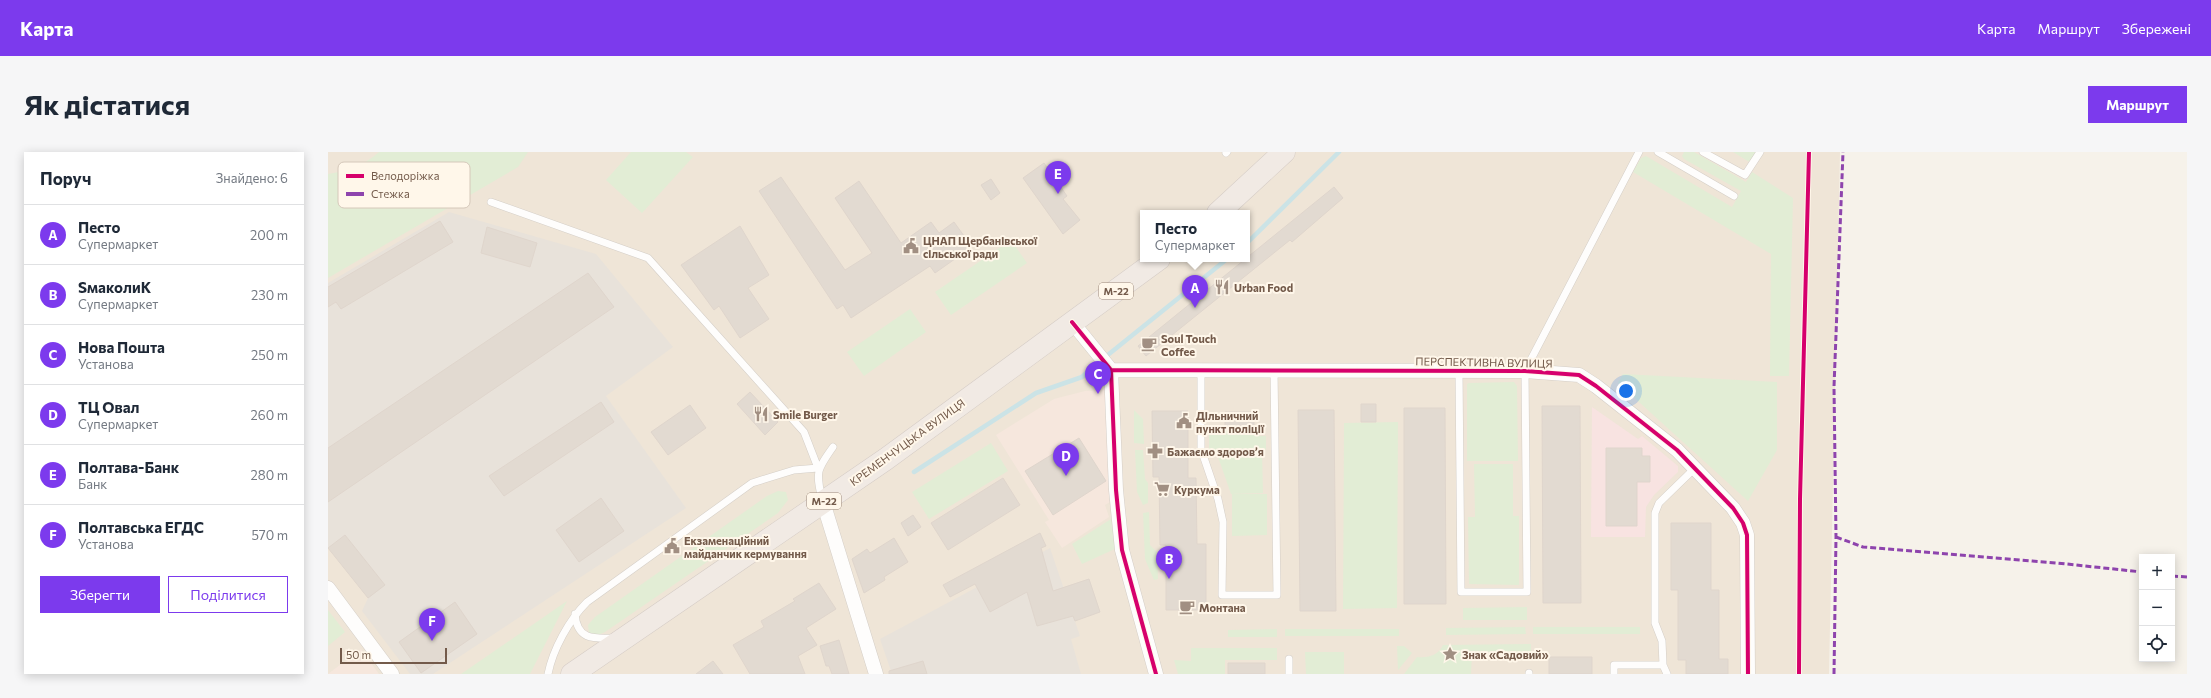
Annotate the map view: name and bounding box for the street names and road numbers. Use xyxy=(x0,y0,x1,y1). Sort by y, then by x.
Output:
road number: М-22 xyxy=(1099,283,1133,299)
street label: ПЕРСПЕКТИВНА ВУЛИЦЯ xyxy=(1415,354,1553,370)
street label: КРЕМЕНЧУЦЬКА ВУЛИЦЯ xyxy=(847,396,967,488)
road number: М-22 xyxy=(807,493,841,509)

